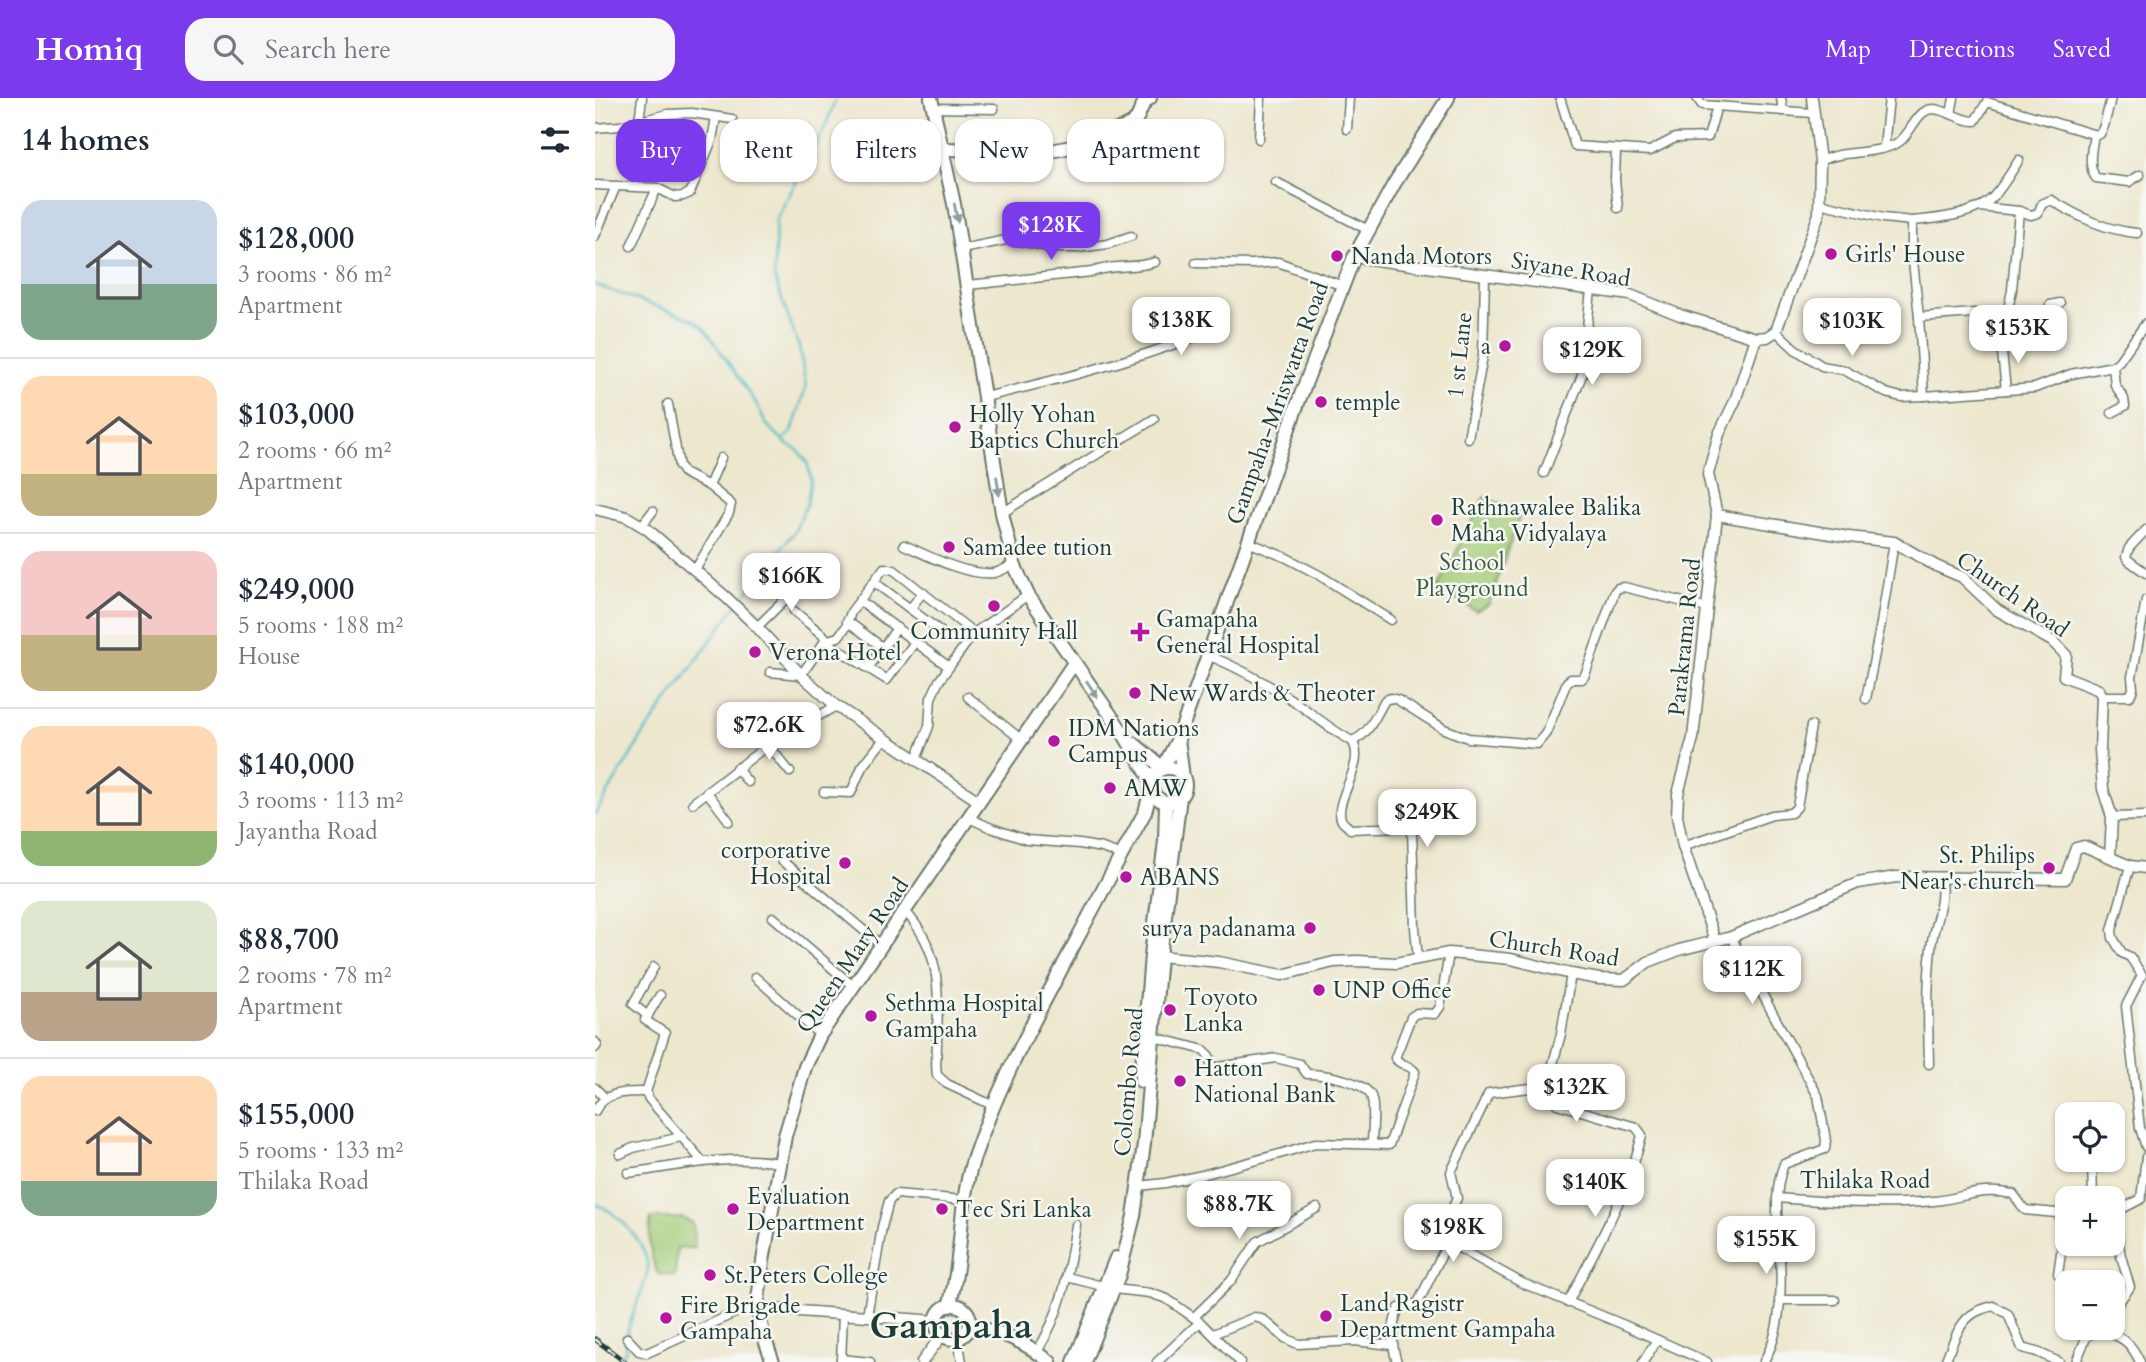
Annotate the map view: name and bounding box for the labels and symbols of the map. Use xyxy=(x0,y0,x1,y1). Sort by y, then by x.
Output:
one-way arrow xyxy=(950,202,961,224)
pin: $128K xyxy=(1002,202,1100,262)
place label: Girls' House xyxy=(1845,239,1965,270)
place label: Nanda Motors xyxy=(1351,241,1492,272)
street label: Siyane Road xyxy=(1509,245,1634,294)
marker: Girls' House xyxy=(1823,246,1839,262)
marker: Nanda Motors xyxy=(1329,248,1345,264)
street label: Gampaha-Mriswatta Road xyxy=(1219,277,1336,529)
pin: $138K xyxy=(1132,298,1230,357)
pin: $103K xyxy=(1803,299,1901,358)
pin: $153K xyxy=(1969,306,2067,365)
street label: 1 st Lane xyxy=(1440,310,1479,400)
pin: $129K xyxy=(1543,328,1641,387)
place label: a xyxy=(1481,331,1491,362)
marker: a xyxy=(1497,338,1513,354)
place label: temple xyxy=(1335,387,1401,418)
marker: temple xyxy=(1313,394,1329,410)
place label: Holly Yohan Baptics Church xyxy=(969,399,1120,456)
marker: Holly Yohan Baptics Church xyxy=(947,419,963,435)
one-way arrow xyxy=(993,475,1004,497)
place label: Rathnawalee Balika Maha Vidyalaya xyxy=(1451,492,1641,549)
marker: Rathnawalee Balika Maha Vidyalaya xyxy=(1429,512,1445,528)
place label: Samadee tution xyxy=(963,532,1112,563)
marker: Samadee tution xyxy=(941,539,957,555)
street label: Church Road xyxy=(1950,544,2076,645)
park label: School Playground xyxy=(1415,547,1529,604)
pin: $166K xyxy=(742,554,840,613)
street label: Parakrama Road xyxy=(1661,556,1708,718)
marker: Community Hall xyxy=(986,598,1002,614)
place label: Gamapaha General Hospital xyxy=(1156,604,1320,661)
place label: Community Hall xyxy=(910,616,1078,647)
marker: Gamapaha General Hospital xyxy=(1130,622,1150,642)
place label: Verona Hotel xyxy=(769,637,902,668)
marker: Verona Hotel xyxy=(747,644,763,660)
place label: New Wards & Theoter xyxy=(1149,678,1376,709)
one-way arrow xyxy=(1085,680,1099,698)
marker: New Wards & Theoter xyxy=(1127,685,1143,701)
pin: $72.6K xyxy=(712,702,826,762)
place label: IDM Nations Campus xyxy=(1068,713,1199,770)
marker: IDM Nations Campus xyxy=(1046,733,1062,749)
place label: AMW xyxy=(1124,773,1188,804)
marker: AMW xyxy=(1102,780,1118,796)
pin: $249K xyxy=(1378,790,1476,849)
place label: corporative Hospital xyxy=(721,835,831,892)
place label: St. Philips Near's church xyxy=(1900,840,2035,897)
marker: corporative Hospital xyxy=(837,855,853,871)
marker: St. Philips Near's church xyxy=(2041,860,2057,876)
place label: ABANS xyxy=(1140,862,1220,893)
marker: ABANS xyxy=(1118,869,1134,885)
street label: Queen Mary Road xyxy=(789,871,916,1039)
place label: surya padanama xyxy=(1142,913,1296,944)
marker: surya padanama xyxy=(1302,920,1318,936)
street label: Church Road xyxy=(1487,923,1622,974)
pin: $112K xyxy=(1703,946,1801,1006)
place label: UNP Office xyxy=(1333,975,1452,1006)
place label: Toyoto Lanka xyxy=(1184,982,1258,1039)
marker: UNP Office xyxy=(1311,982,1327,998)
place label: Sethma Hospital Gampaha xyxy=(885,988,1044,1045)
marker: Toyoto Lanka xyxy=(1162,1002,1178,1018)
street label: Colombo Road xyxy=(1107,1006,1151,1158)
marker: Sethma Hospital Gampaha xyxy=(863,1008,879,1024)
place label: Hatton National Bank xyxy=(1194,1053,1336,1110)
pin: $132K xyxy=(1527,1065,1625,1124)
marker: Hatton National Bank xyxy=(1172,1073,1188,1089)
pin: $140K xyxy=(1546,1160,1644,1219)
street label: Thilaka Road xyxy=(1800,1165,1931,1196)
place label: Evaluation Department xyxy=(747,1181,864,1238)
pin: $88.7K xyxy=(1182,1182,1296,1241)
place label: Tec Sri Lanka xyxy=(956,1194,1092,1225)
marker: Evaluation Department xyxy=(725,1201,741,1217)
marker: Tec Sri Lanka xyxy=(934,1201,950,1217)
pin: $198K xyxy=(1404,1204,1502,1264)
pin: $155K xyxy=(1717,1216,1815,1276)
place label: St.Peters College xyxy=(724,1260,888,1291)
marker: St.Peters College xyxy=(702,1267,718,1283)
place label: Land Ragistr Department Gampaha xyxy=(1340,1288,1556,1345)
place label: Fire Brigade Gampaha xyxy=(680,1290,801,1347)
district label: Gampaha xyxy=(869,1301,1033,1351)
marker: Land Ragistr Department Gampaha xyxy=(1318,1308,1334,1324)
marker: Fire Brigade Gampaha xyxy=(658,1310,674,1326)

